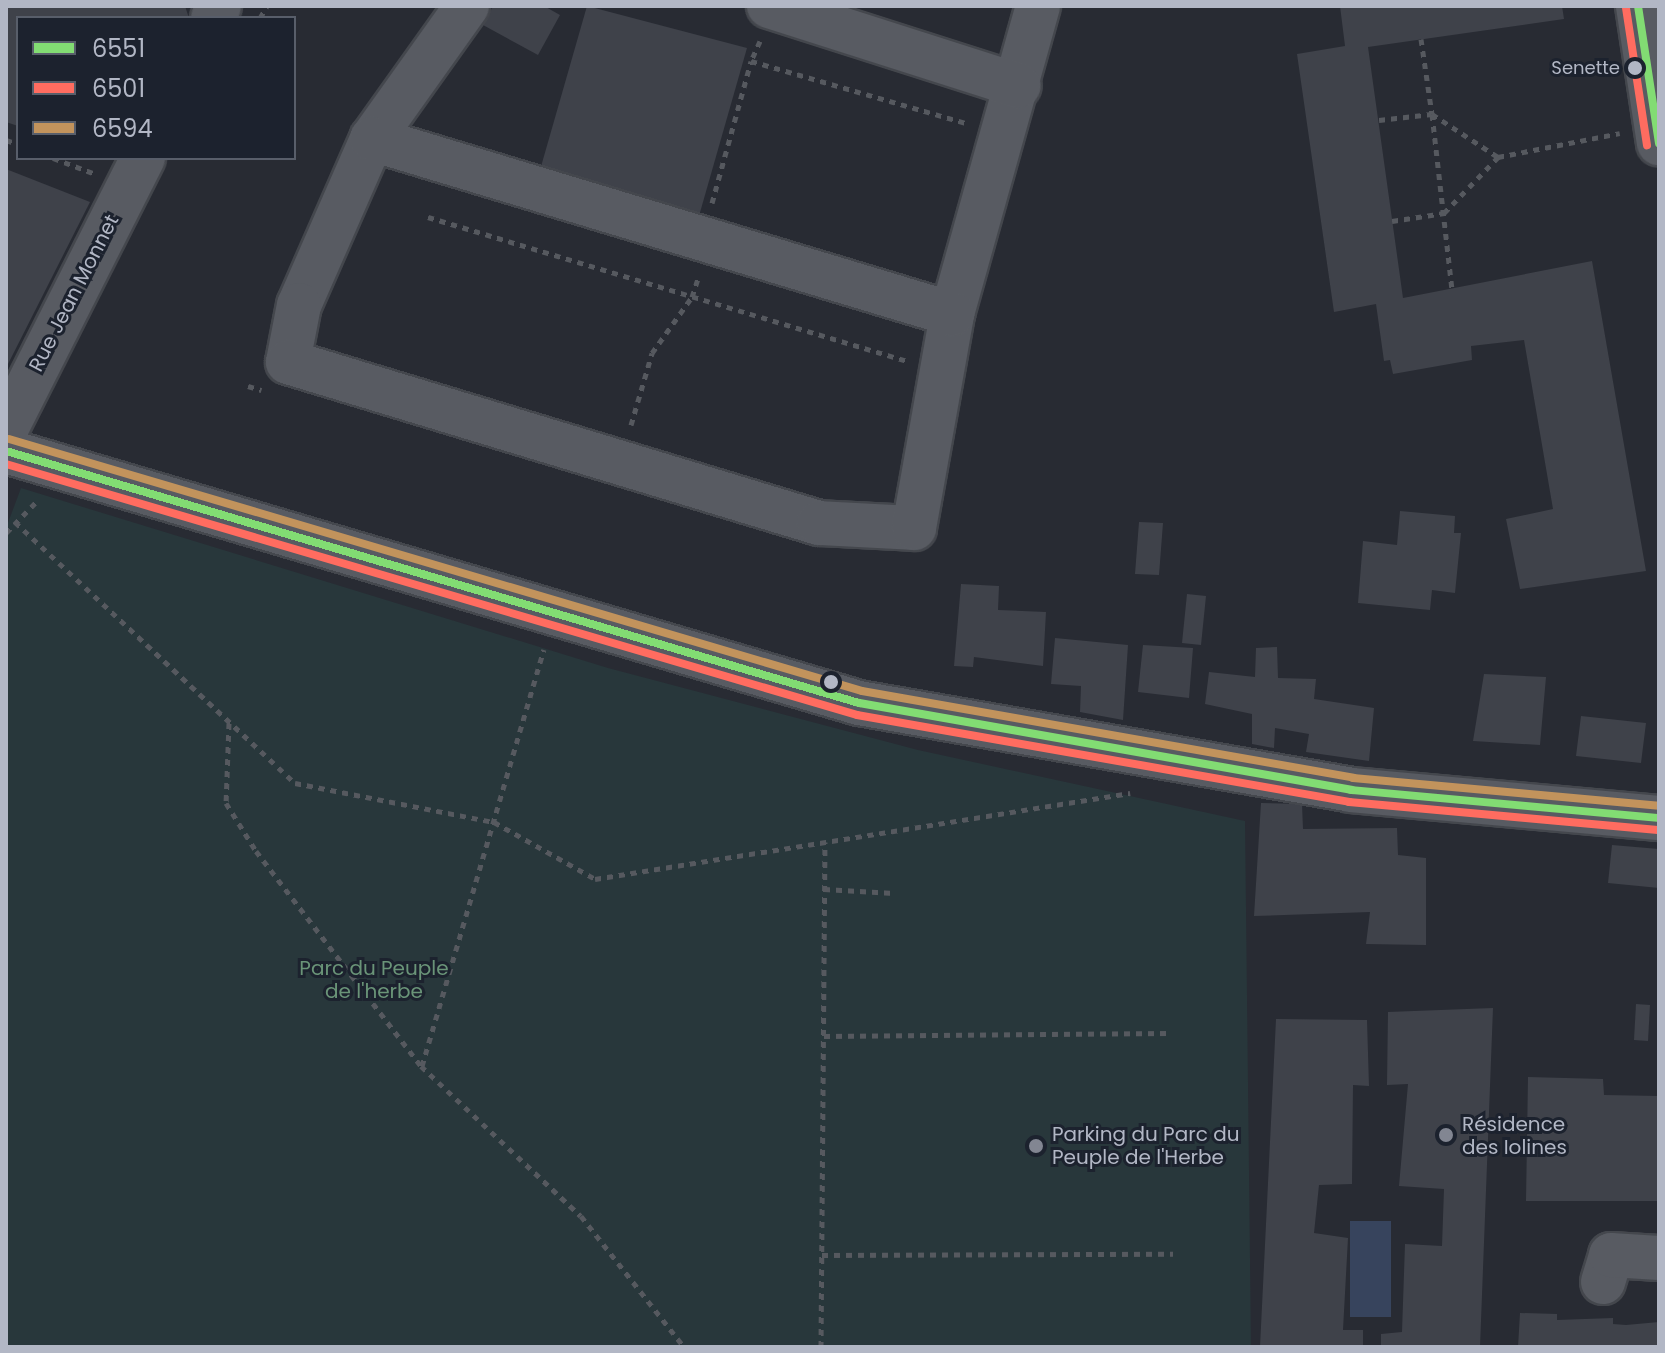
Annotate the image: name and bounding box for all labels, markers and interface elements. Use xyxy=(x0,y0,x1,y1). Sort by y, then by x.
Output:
legend xyxy=(16,16,296,160)
text: 6551 xyxy=(92,32,145,65)
place label: Senette xyxy=(1551,57,1620,79)
marker: Senette xyxy=(1627,60,1643,76)
text: 6501 xyxy=(92,72,145,105)
text: 6594 xyxy=(92,112,153,145)
street label: Rue Jean Monnet xyxy=(24,211,124,375)
unlabelled marker xyxy=(823,674,839,690)
park label: Parc du Peuple de l'herbe xyxy=(299,956,449,1003)
place label: Résidence des Iolines xyxy=(1462,1112,1567,1159)
place label: Parking du Parc du Peuple de l'Herbe xyxy=(1052,1122,1239,1169)
marker: Résidence des Iolines xyxy=(1437,1126,1455,1144)
marker: Parking du Parc du Peuple de l'Herbe xyxy=(1027,1137,1045,1155)

